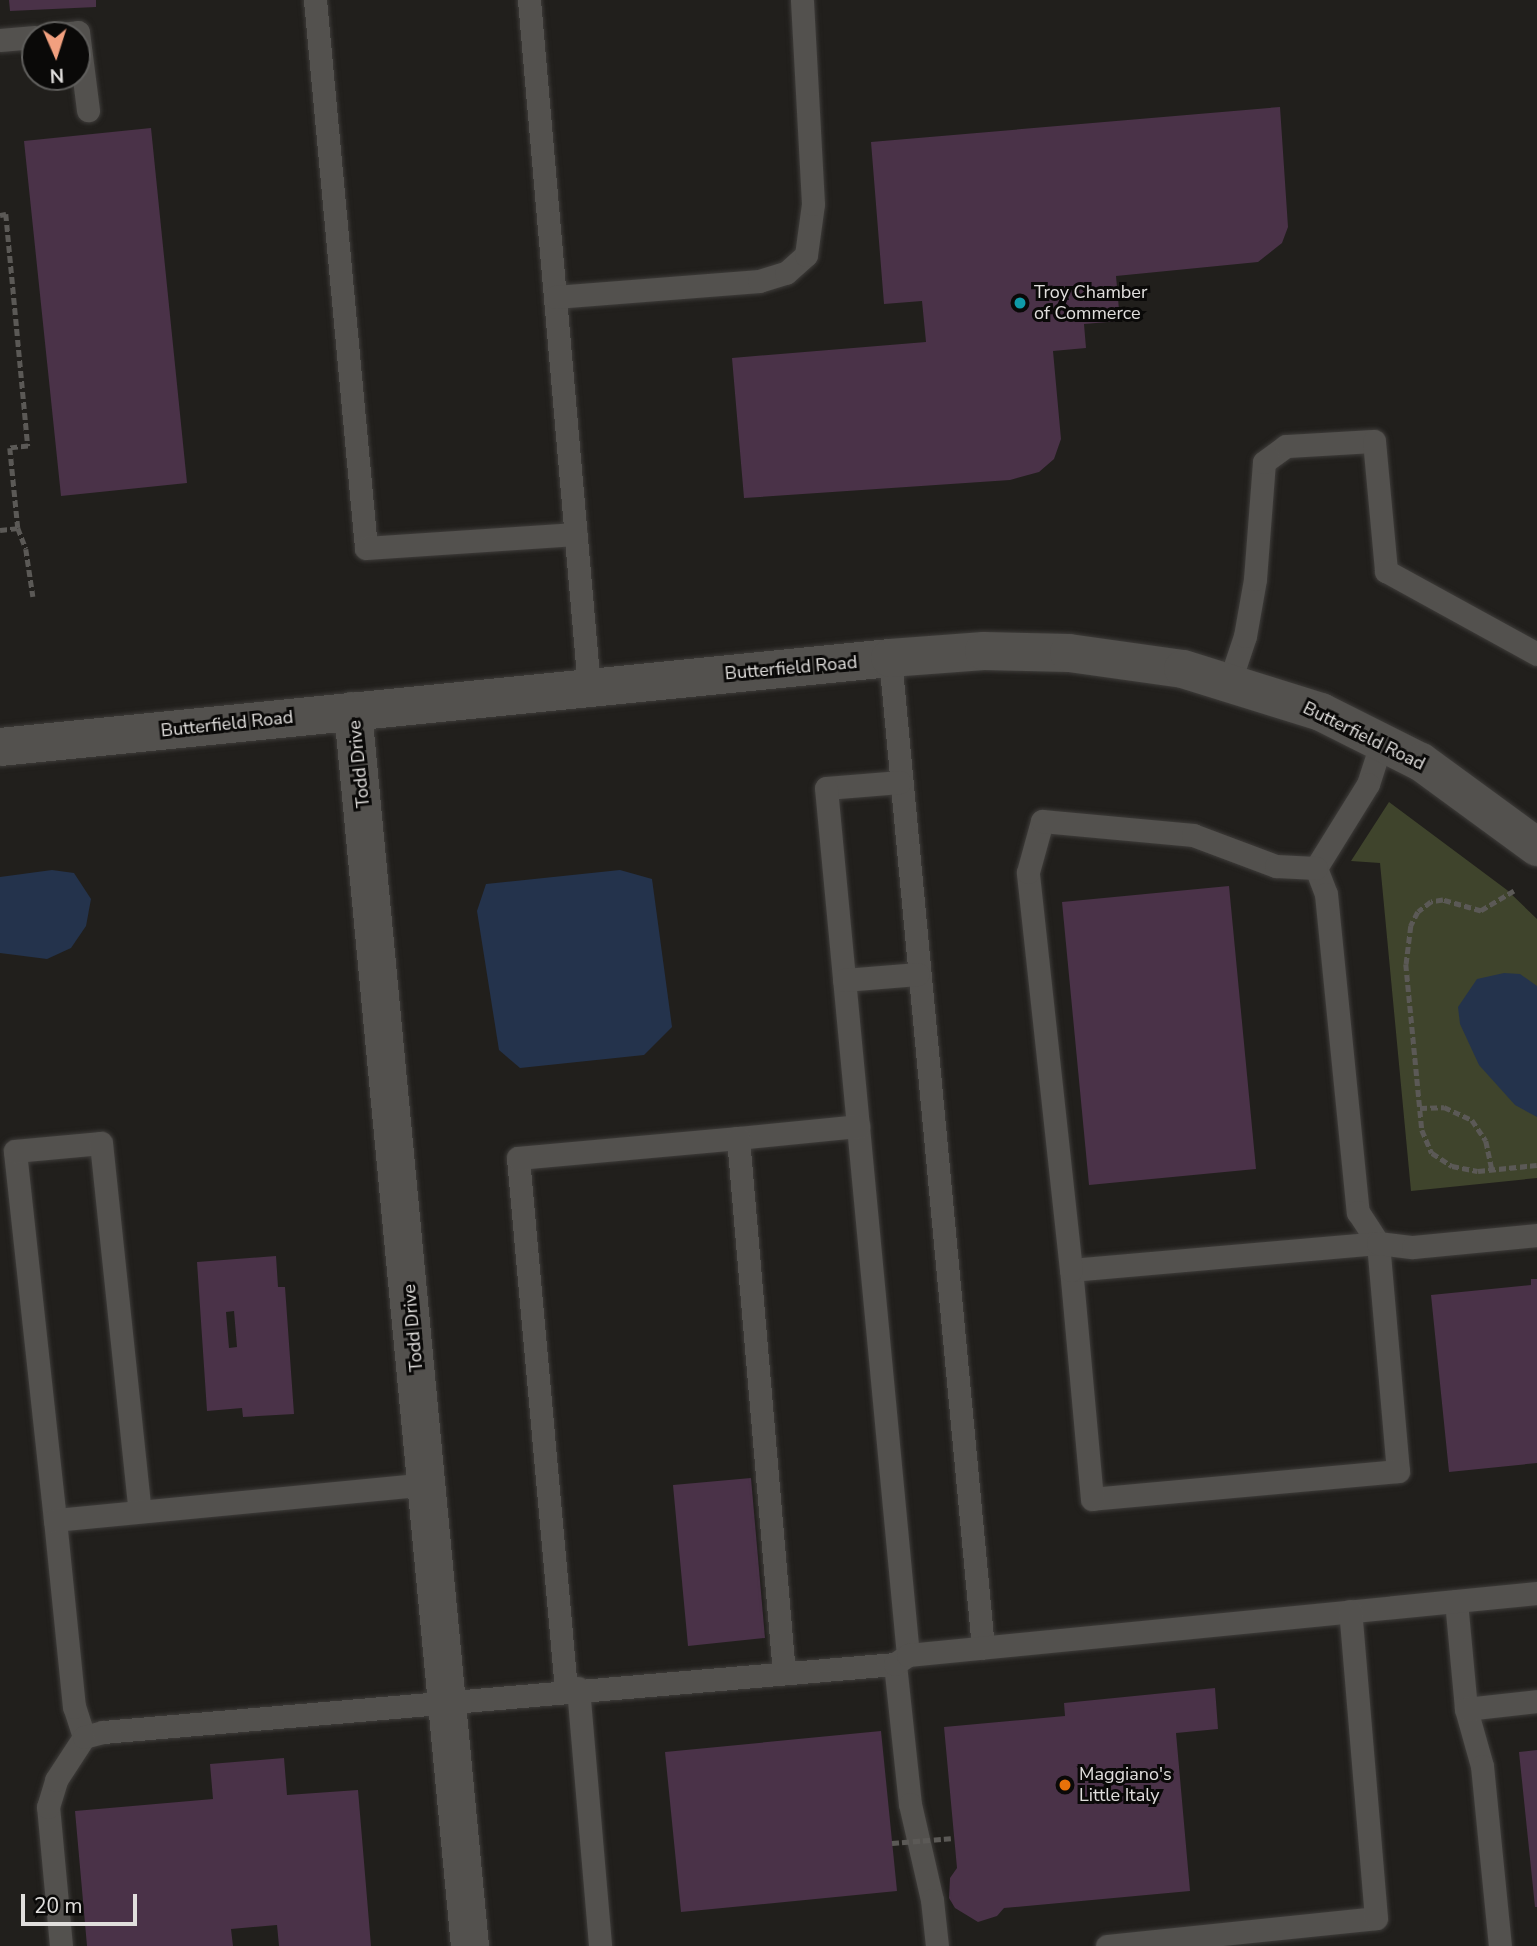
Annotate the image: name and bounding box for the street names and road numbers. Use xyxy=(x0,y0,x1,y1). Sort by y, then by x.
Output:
street label: Butterfield Road xyxy=(724,651,858,685)
street label: Butterfield Road xyxy=(1300,697,1428,775)
street label: Butterfield Road xyxy=(160,706,294,742)
street label: Todd Drive xyxy=(344,719,374,809)
street label: Todd Drive xyxy=(398,1283,428,1373)

